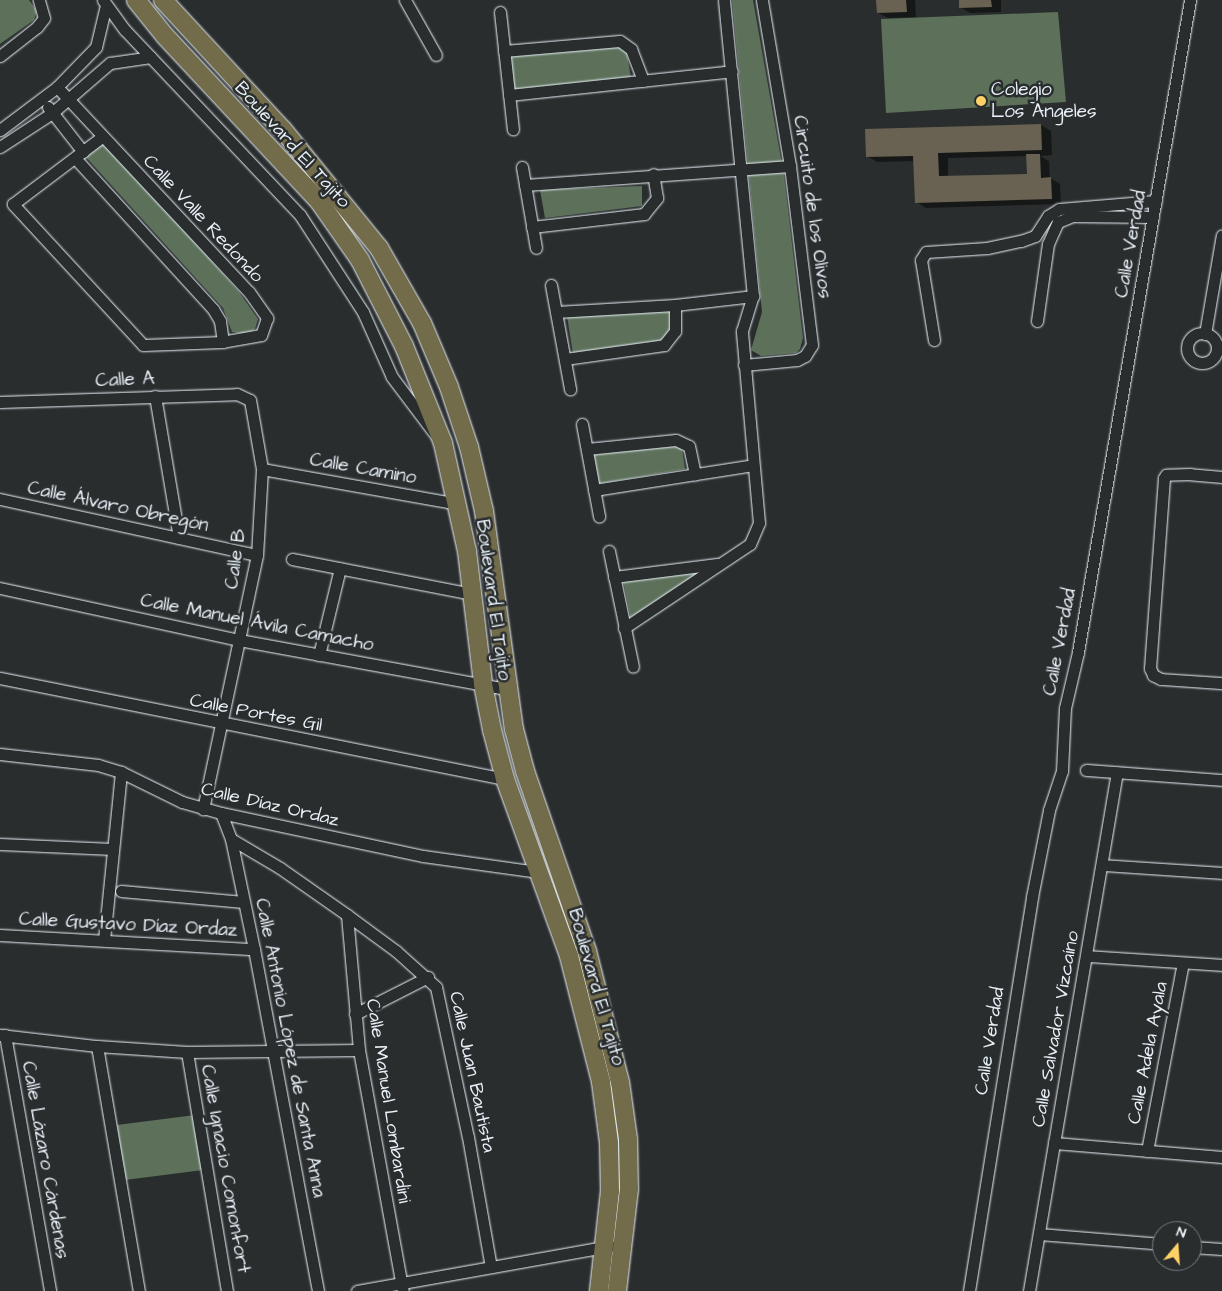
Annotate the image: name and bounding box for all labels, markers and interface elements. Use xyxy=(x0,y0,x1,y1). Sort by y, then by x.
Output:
street label: Boulevard El Tajito xyxy=(229,77,355,213)
place label: Colegio Los Angeles xyxy=(991,79,1097,123)
marker: Colegio Los Angeles xyxy=(975,95,987,107)
street label: Circuito de los Olivos xyxy=(788,114,836,300)
street label: Calle Valle Redondo xyxy=(138,150,268,288)
street label: Calle Verdad xyxy=(1110,188,1152,300)
street label: Calle A xyxy=(95,368,155,392)
street label: Calle Camino xyxy=(308,448,418,490)
street label: Calle Álvaro Obregón xyxy=(25,477,211,537)
street label: Boulevard El Tajito xyxy=(470,518,516,682)
street label: Calle B xyxy=(221,527,251,591)
street label: Calle Verdad xyxy=(1038,586,1082,698)
street label: Calle Manuel Ávila Camacho xyxy=(138,589,376,657)
street label: Calle Portes Gil xyxy=(188,689,324,737)
street label: Calle Díaz Ordaz xyxy=(199,778,341,832)
street label: Calle Antonio López de Santa Anna xyxy=(250,897,330,1199)
street label: Boulevard El Tajito xyxy=(563,906,629,1068)
street label: Calle Gustavo Díaz Ordaz xyxy=(18,908,238,942)
street label: Calle Salvador Vizcaíno xyxy=(1028,929,1084,1129)
street label: Calle Adela Ayala xyxy=(1123,980,1173,1126)
street label: Calle Verdad xyxy=(970,985,1010,1097)
street label: Calle Juan Bautista xyxy=(444,990,500,1154)
street label: Calle Manuel Lombardini xyxy=(361,997,415,1205)
street label: Calle Lázaro Cárdenas xyxy=(16,1060,74,1260)
street label: Calle Ignacio Comonfort xyxy=(195,1063,255,1275)
north arrow xyxy=(1152,1221,1202,1271)
text: N xyxy=(1174,1222,1189,1244)

